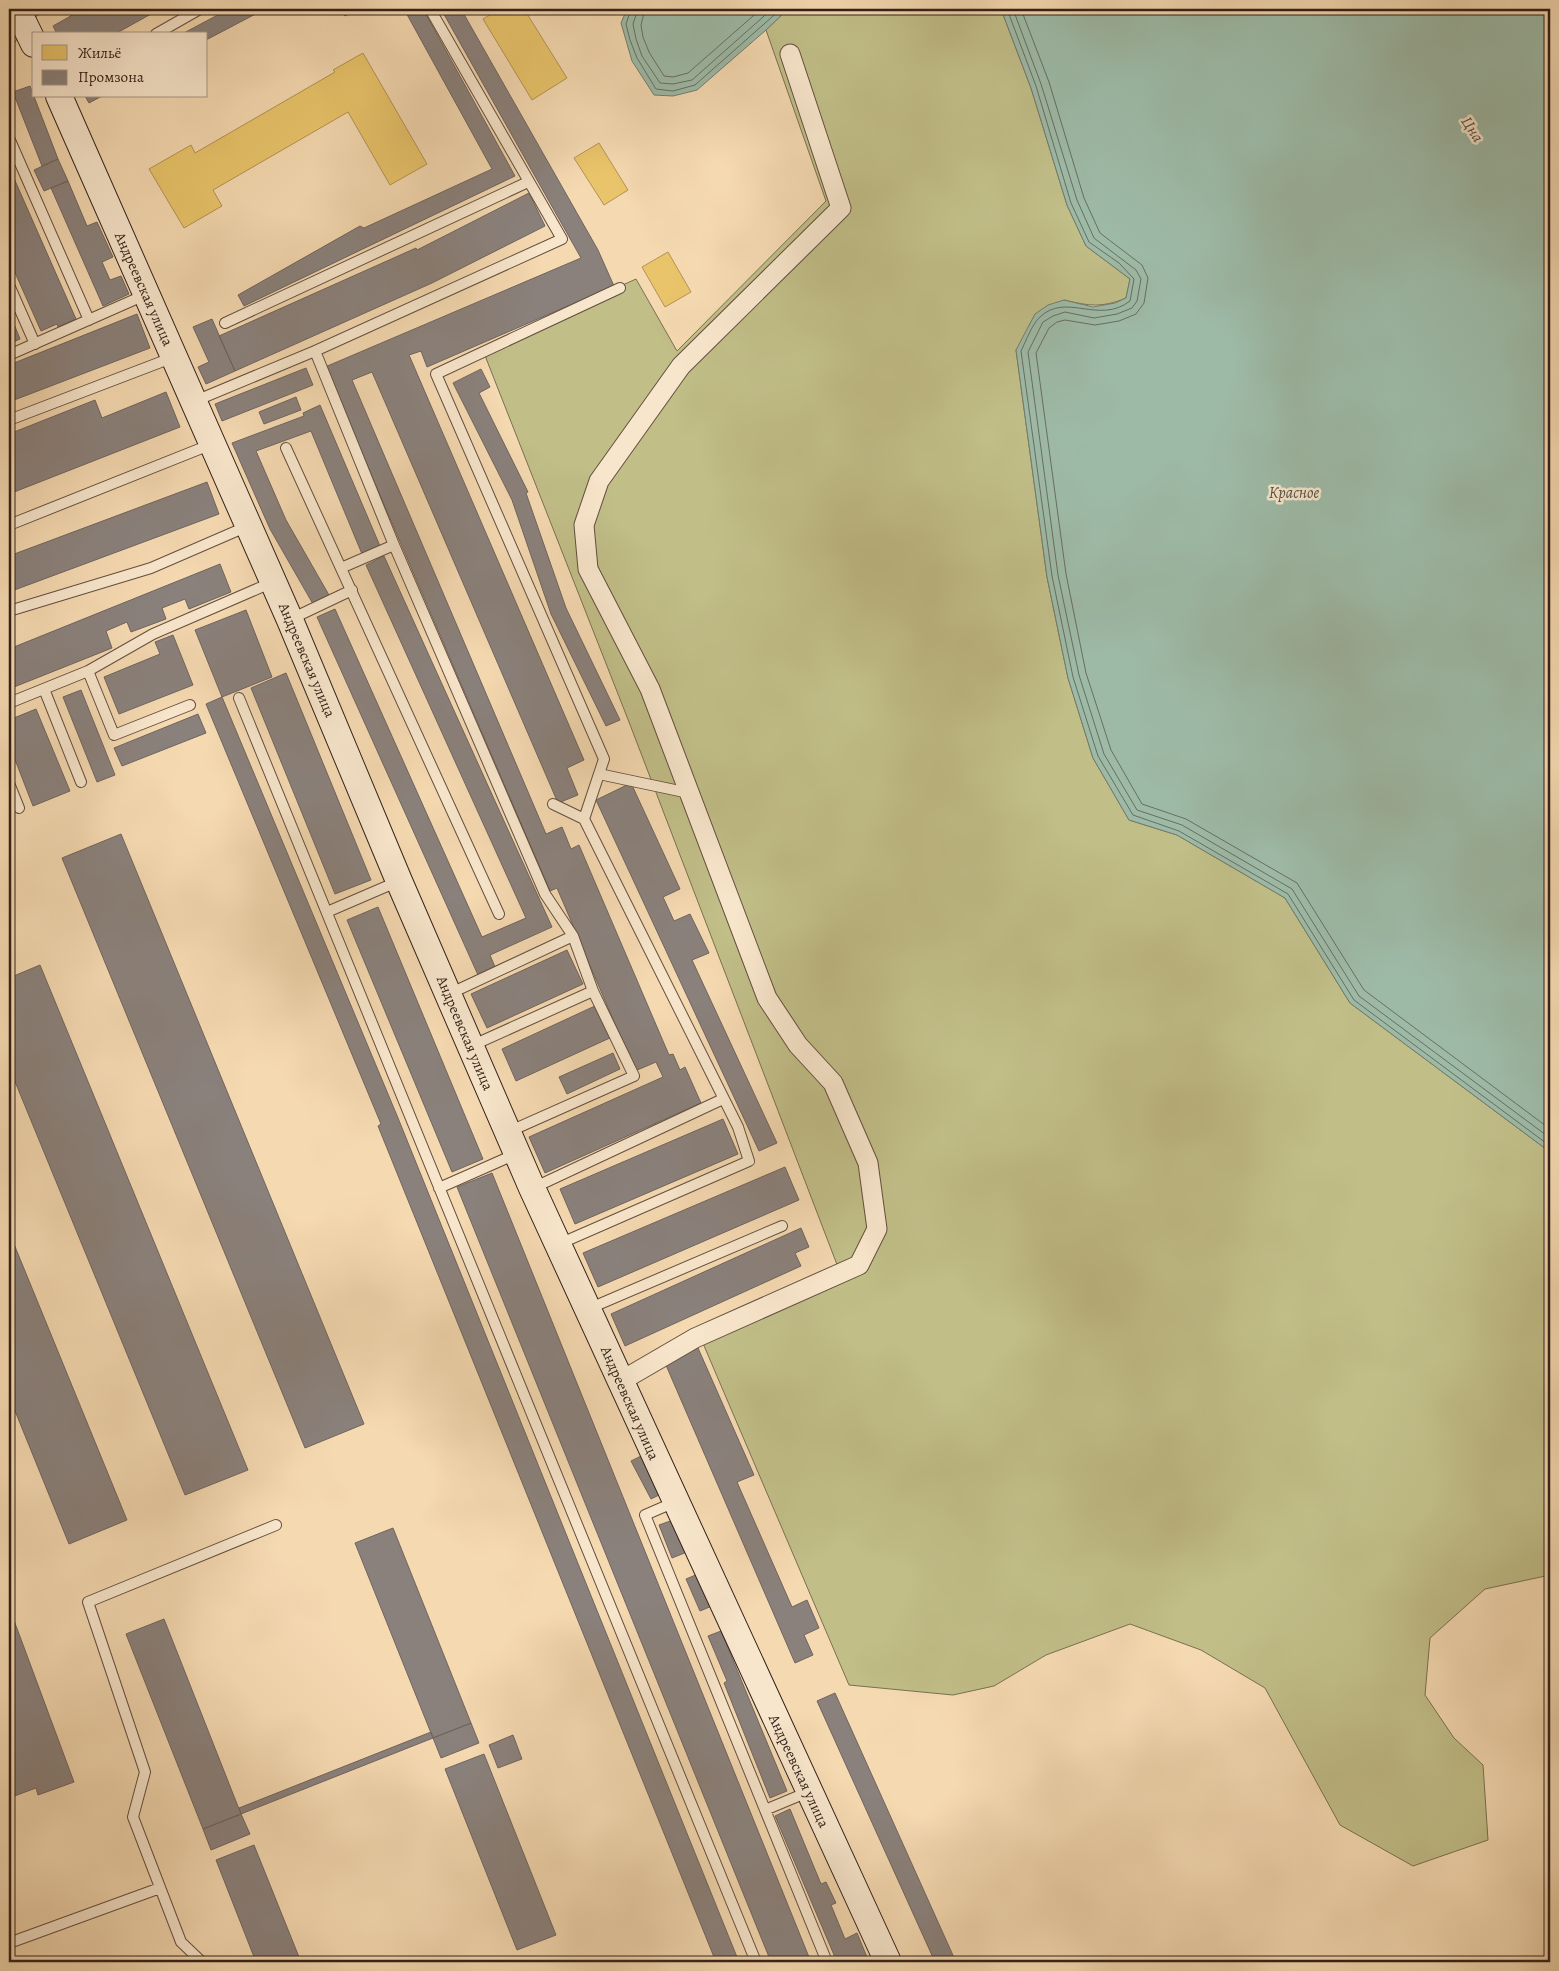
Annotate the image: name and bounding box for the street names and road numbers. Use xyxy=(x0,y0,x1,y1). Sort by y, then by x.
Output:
street label: Андреевская улица xyxy=(110,228,178,349)
street label: Андреевская улица xyxy=(273,599,340,720)
street label: Андреевская улица xyxy=(431,972,498,1093)
street label: Андреевская улица xyxy=(596,1342,664,1463)
street label: Андреевская улица xyxy=(764,1710,834,1831)

